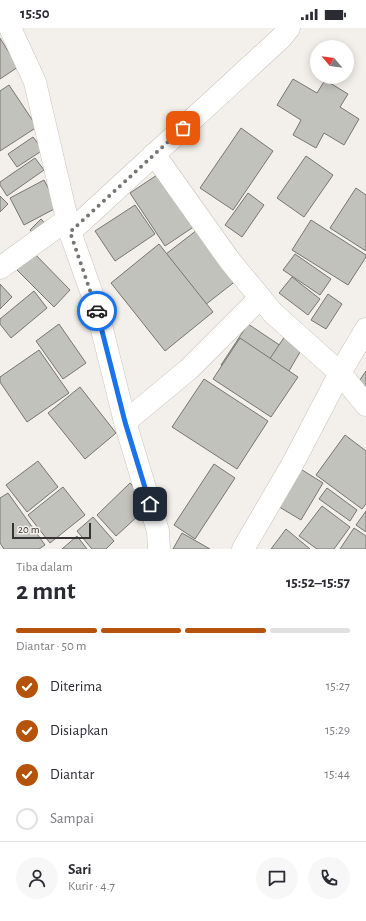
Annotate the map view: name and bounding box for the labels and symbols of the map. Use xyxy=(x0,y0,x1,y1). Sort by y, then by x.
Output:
north arrow xyxy=(310,40,354,84)
pin xyxy=(166,111,200,145)
courier xyxy=(77,291,117,331)
pin xyxy=(133,487,167,521)
scale bar xyxy=(12,521,91,540)

